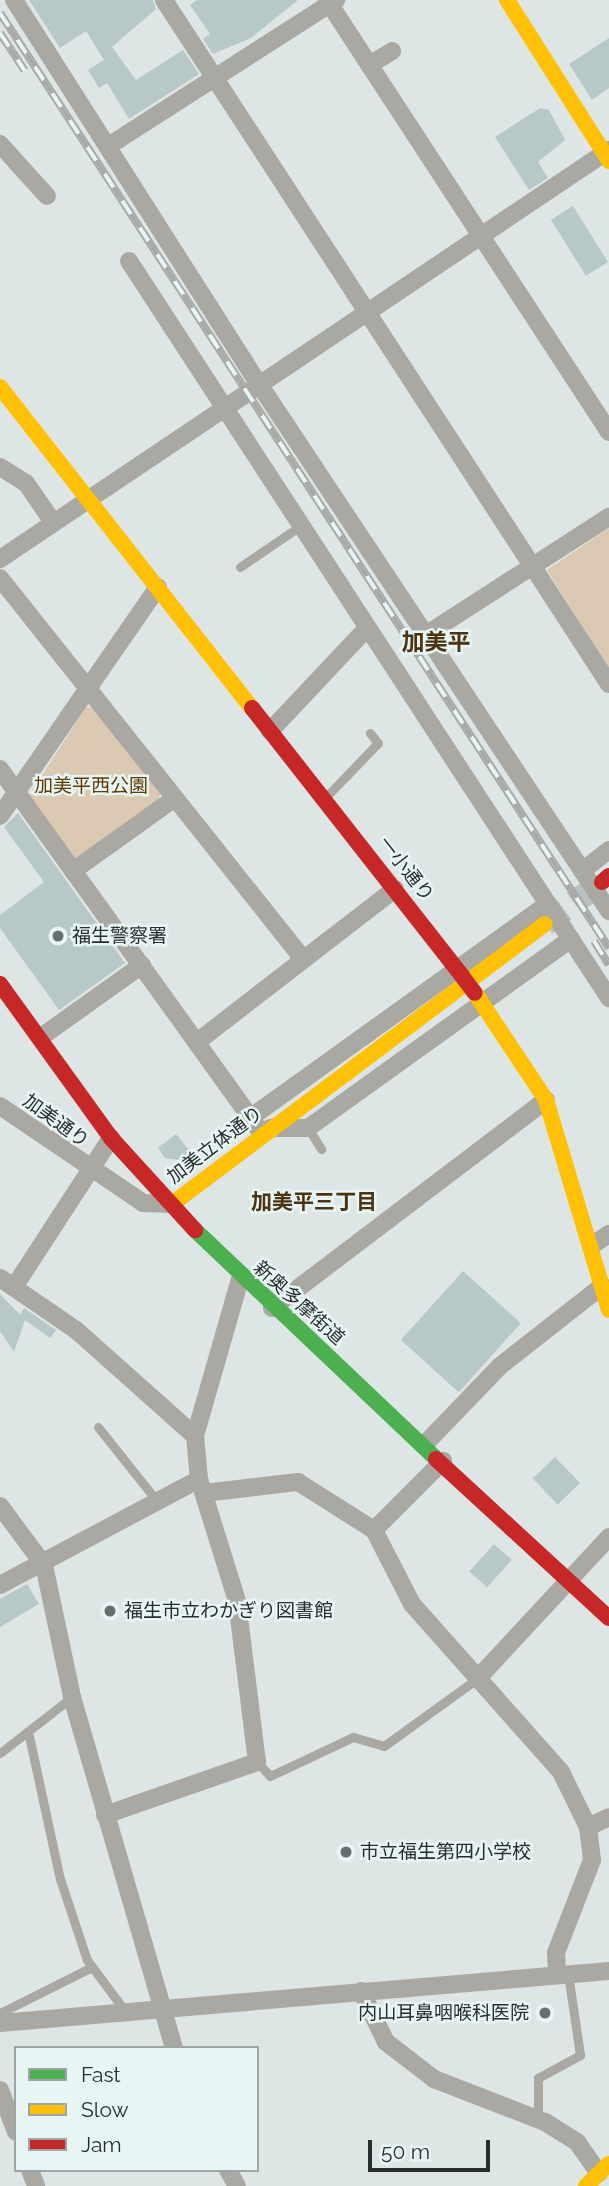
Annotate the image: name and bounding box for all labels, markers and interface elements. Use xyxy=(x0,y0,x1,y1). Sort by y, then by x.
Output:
district label: 加美平 xyxy=(402,628,470,656)
park label: 加美平西公園 xyxy=(34,775,148,797)
street label: 一小通り xyxy=(374,832,438,906)
place label: 福生警察署 xyxy=(72,925,167,947)
marker: 福生警察署 xyxy=(50,928,66,944)
street label: 加美通り xyxy=(19,1089,93,1153)
street label: 加美立体通り xyxy=(163,1102,267,1188)
district label: 加美平三丁目 xyxy=(251,1189,377,1215)
street label: 新奥多摩街道 xyxy=(249,1256,349,1350)
place label: 福生市立わかぎり図書館 xyxy=(124,1600,333,1622)
marker: 福生市立わかぎり図書館 xyxy=(102,1603,118,1619)
place label: 市立福生第四小学校 xyxy=(360,1841,531,1863)
marker: 市立福生第四小学校 xyxy=(338,1844,354,1860)
place label: 内山耳鼻咽喉科医院 xyxy=(358,2002,529,2024)
marker: 内山耳鼻咽喉科医院 xyxy=(535,2003,555,2023)
legend xyxy=(14,2046,259,2172)
text: Fast xyxy=(81,2062,121,2087)
text: Slow xyxy=(81,2097,129,2122)
scale bar xyxy=(371,2126,494,2170)
text: Jam xyxy=(81,2132,122,2157)
text: 50 m xyxy=(381,2139,430,2164)

